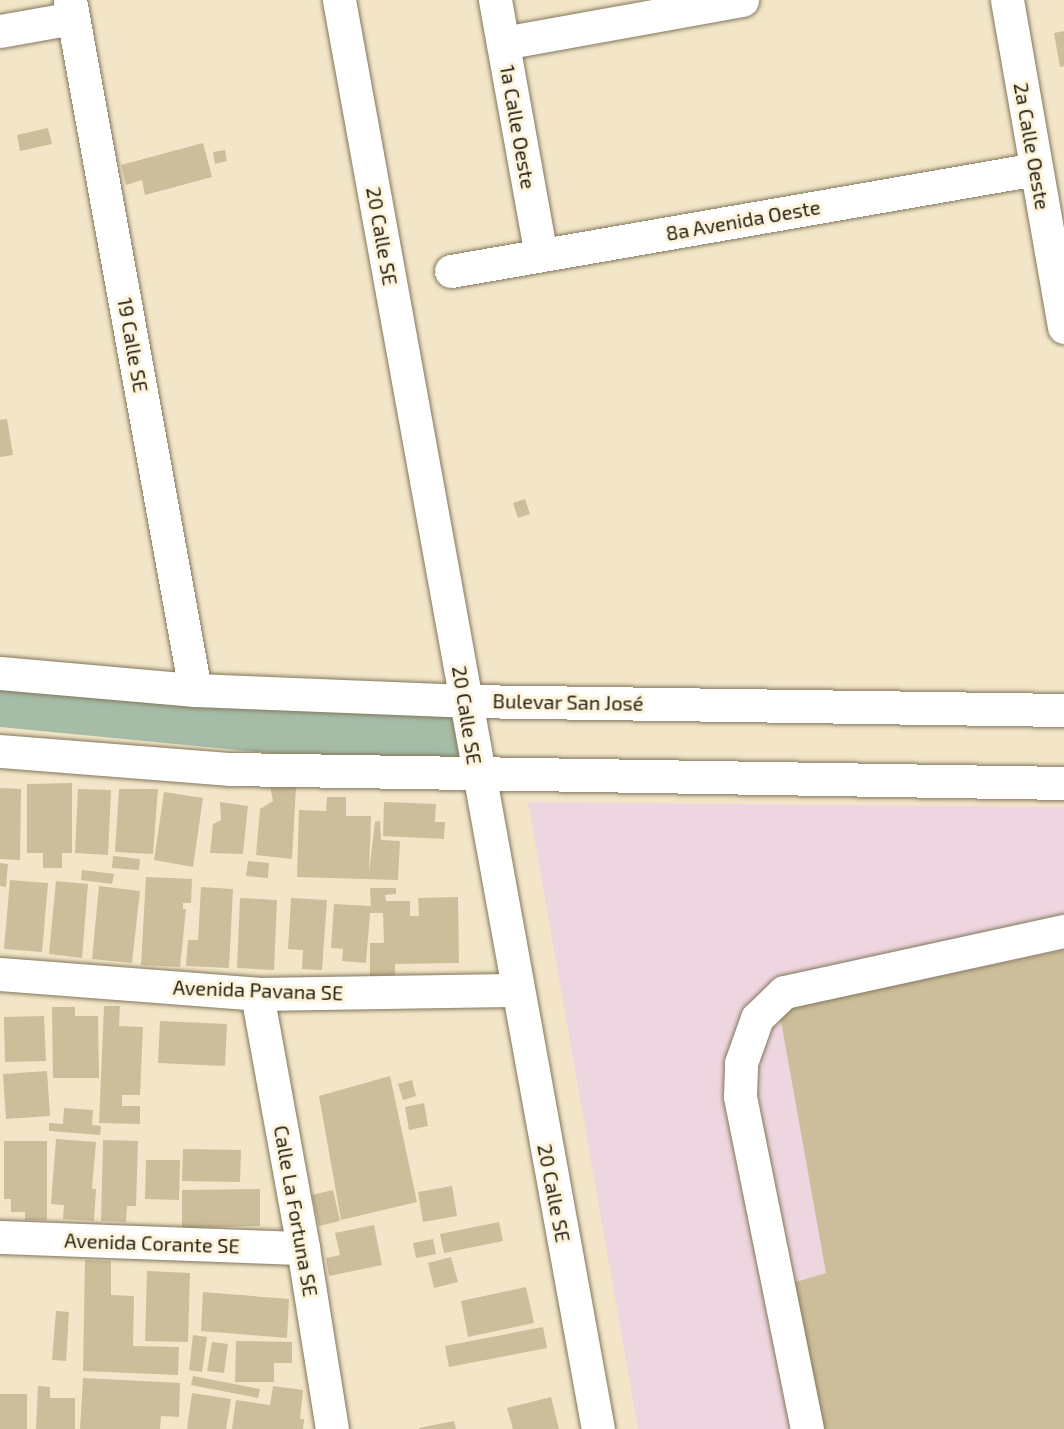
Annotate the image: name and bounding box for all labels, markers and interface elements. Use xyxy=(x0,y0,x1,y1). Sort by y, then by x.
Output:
street label: 1a Calle Oeste xyxy=(495,63,541,191)
street label: 2a Calle Oeste xyxy=(1009,81,1055,211)
street label: 20 Calle SE xyxy=(362,185,402,287)
street label: 8a Avenida Oeste xyxy=(664,195,822,245)
street label: 19 Calle SE xyxy=(113,296,153,394)
street label: 20 Calle SE xyxy=(447,664,487,766)
street label: Bulevar San José xyxy=(492,689,644,715)
street label: Avenida Pavana SE xyxy=(172,975,344,1005)
street label: Calle La Fortuna SE xyxy=(269,1123,323,1299)
street label: 20 Calle SE xyxy=(533,1142,575,1244)
street label: Avenida Corante SE xyxy=(64,1228,240,1258)

